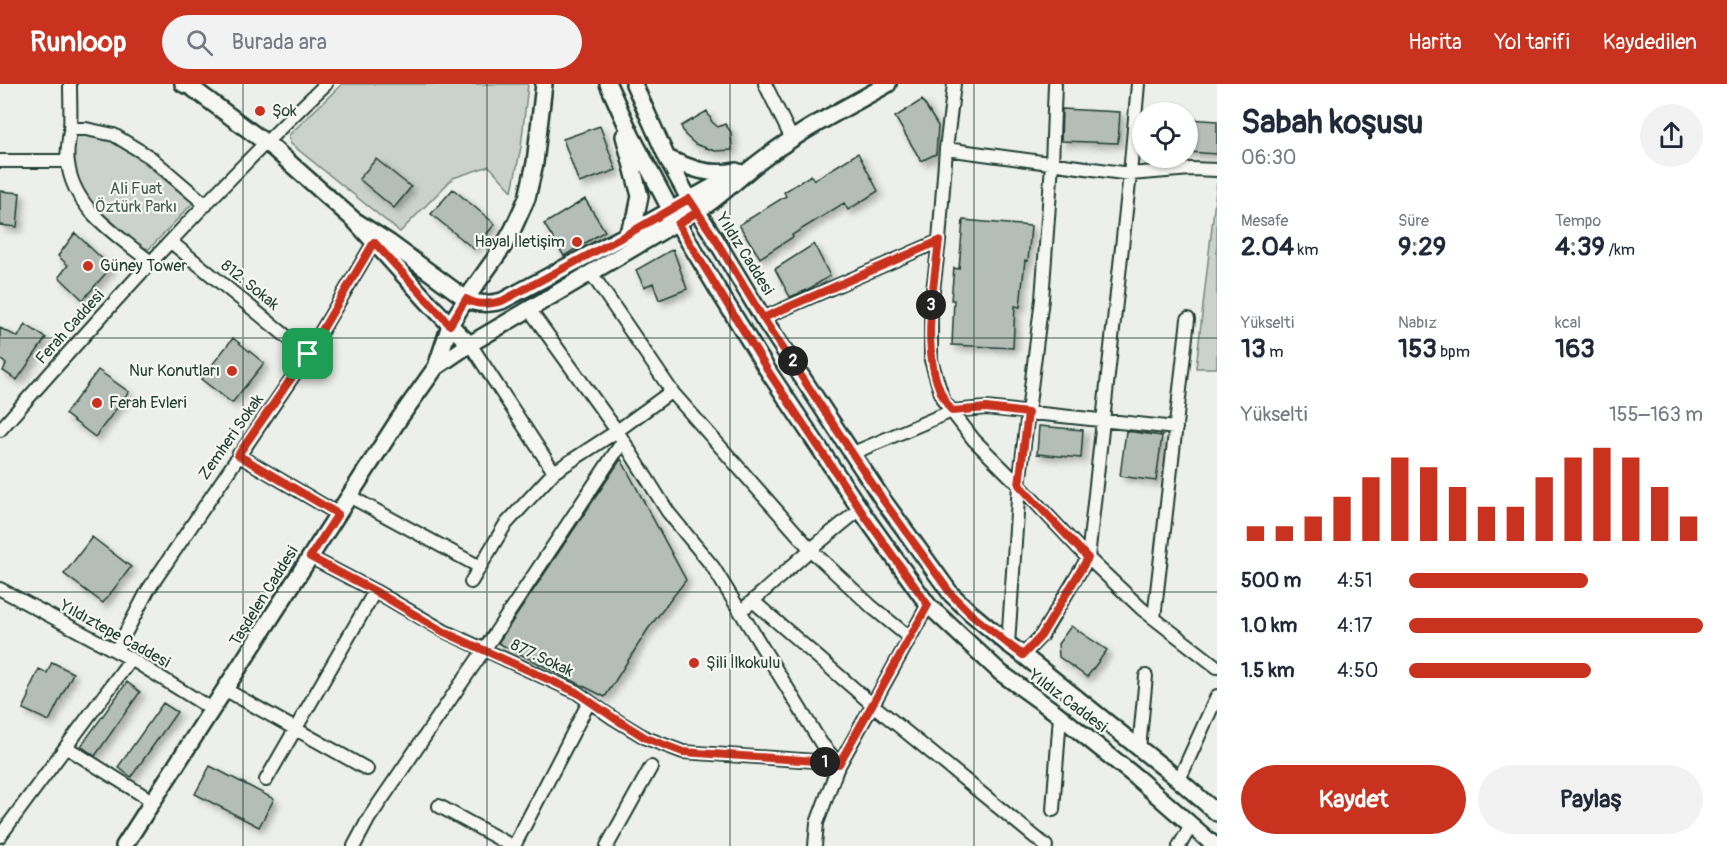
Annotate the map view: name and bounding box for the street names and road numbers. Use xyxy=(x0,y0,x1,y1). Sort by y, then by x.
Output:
street label: Yıldız Caddesi xyxy=(711,208,778,299)
street label: 812. Sokak xyxy=(217,256,283,315)
street label: Ferah Caddesi xyxy=(31,285,109,368)
street label: Zemheri Sokak xyxy=(194,390,268,484)
street label: Taşdelen Caddesi xyxy=(225,542,303,650)
street label: Yıldıztepe Caddesi xyxy=(55,595,174,673)
street label: 877.Sokak xyxy=(507,635,577,681)
street label: Yıldız Caddesi xyxy=(1024,664,1112,737)

